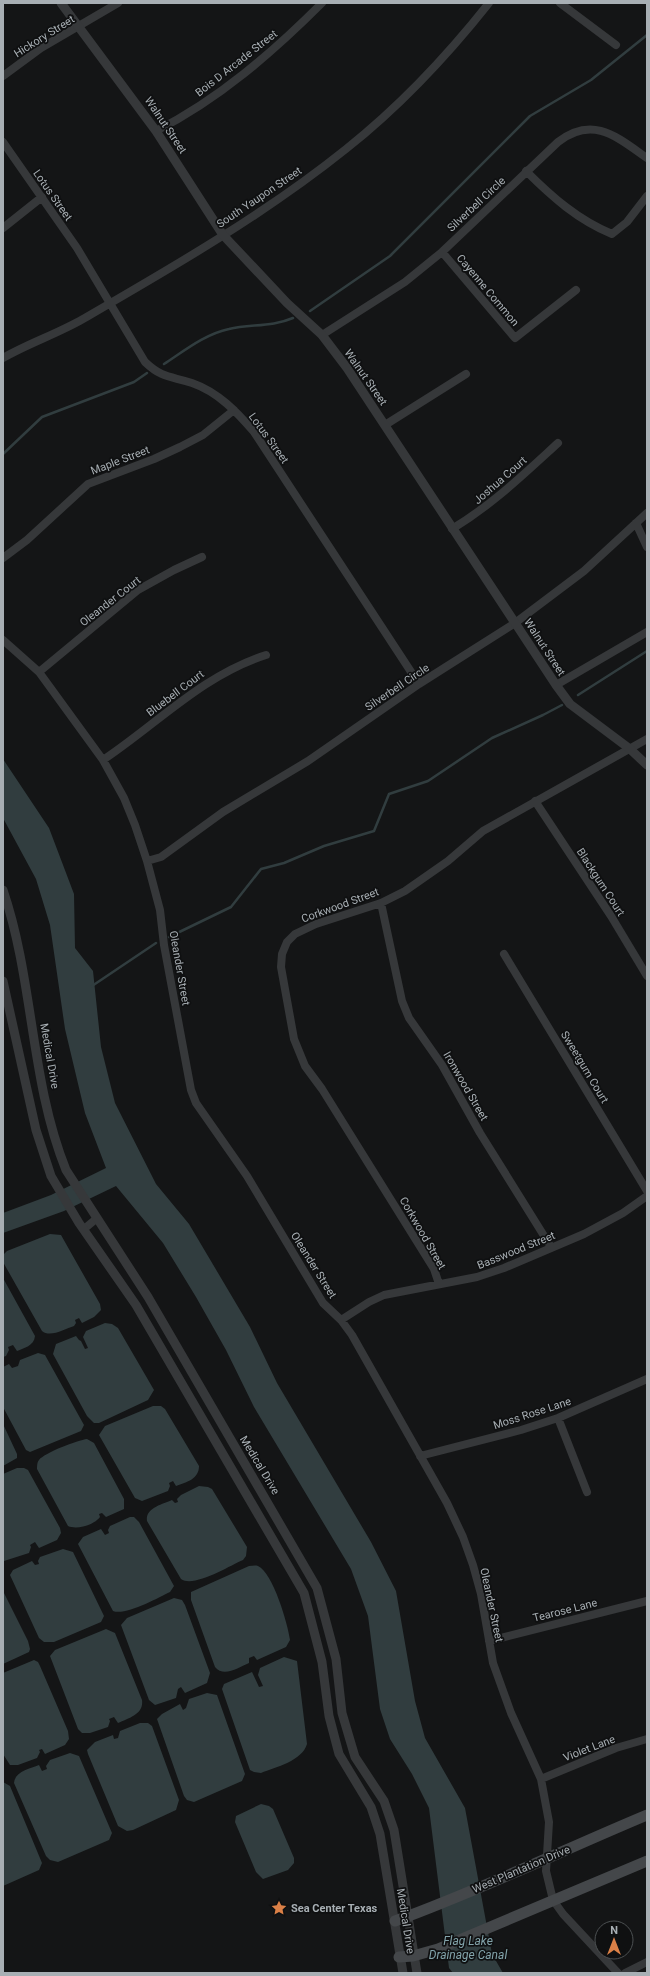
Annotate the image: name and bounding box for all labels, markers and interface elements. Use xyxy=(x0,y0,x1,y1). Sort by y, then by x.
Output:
street label: Hickory Street xyxy=(12,12,77,60)
street label: Bois D Arcade Street xyxy=(193,27,280,99)
street label: Walnut Street xyxy=(142,94,190,156)
street label: South Yaupon Street xyxy=(214,164,305,231)
street label: Lotus Street xyxy=(30,167,75,224)
street label: Silverbell Circle xyxy=(445,174,508,235)
street label: Cayenne Common xyxy=(454,252,521,329)
street label: Walnut Street xyxy=(341,347,390,408)
street label: Lotus Street xyxy=(246,410,292,466)
street label: Maple Street xyxy=(89,443,152,478)
street label: Joshua Court xyxy=(471,454,530,507)
street label: Oleander Court xyxy=(77,573,144,629)
street label: Walnut Street xyxy=(521,616,568,679)
street label: Silverbell Circle xyxy=(363,661,432,714)
street label: Bluebell Court xyxy=(144,667,207,719)
street label: Blackgum Court xyxy=(574,846,628,919)
street label: Corkwood Street xyxy=(300,885,381,926)
street label: Oleander Street xyxy=(167,930,193,1007)
street label: Medical Drive xyxy=(37,1022,62,1090)
street label: Sweetgum Court xyxy=(558,1029,611,1106)
street label: Ironwood Street xyxy=(441,1049,491,1123)
street label: Corkwood Street xyxy=(397,1195,449,1272)
street label: Basswood Street xyxy=(475,1229,557,1272)
street label: Oleander Street xyxy=(288,1230,339,1301)
street label: Moss Rose Lane xyxy=(492,1395,573,1432)
street label: Medical Drive xyxy=(237,1434,282,1497)
street label: Oleander Street xyxy=(477,1567,506,1644)
street label: Tearose Lane xyxy=(532,1596,599,1625)
street label: Violet Lane xyxy=(561,1733,617,1764)
street label: West Plantation Drive xyxy=(470,1843,572,1896)
street label: Medical Drive xyxy=(394,1887,417,1955)
place icon: Sea Center Texas xyxy=(270,1899,288,1917)
place label: Sea Center Texas xyxy=(291,1902,378,1915)
north arrow xyxy=(594,1920,634,1960)
text: N xyxy=(610,1924,618,1937)
water label: Flag Lake Drainage Canal xyxy=(429,1934,507,1962)

